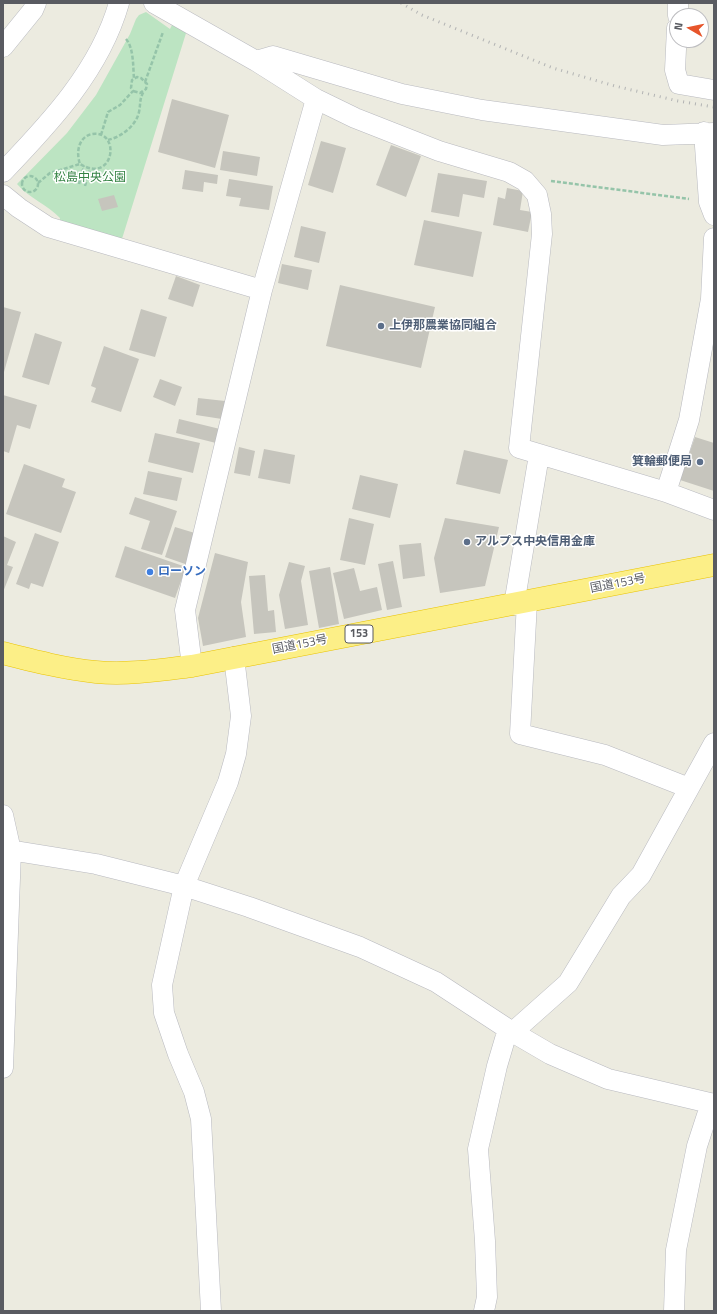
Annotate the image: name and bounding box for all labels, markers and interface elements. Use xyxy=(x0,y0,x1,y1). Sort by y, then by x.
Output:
north arrow xyxy=(669,8,709,48)
text: N xyxy=(670,21,687,31)
park label: 松島中央公園 xyxy=(54,171,126,185)
place label: 上伊那農業協同組合 xyxy=(389,319,497,333)
marker: 上伊那農業協同組合 xyxy=(376,321,386,331)
place label: 箕輪郵便局 xyxy=(632,455,692,469)
marker: 箕輪郵便局 xyxy=(695,457,705,467)
place label: アルプス中央信用金庫 xyxy=(475,535,595,549)
marker: アルプス中央信用金庫 xyxy=(462,537,472,547)
place label: ローソン xyxy=(158,565,206,579)
marker: ローソン xyxy=(145,567,155,577)
street label: 国道153号 xyxy=(589,572,647,596)
road number: 153 xyxy=(345,625,373,643)
street label: 国道153号 xyxy=(271,633,329,657)

